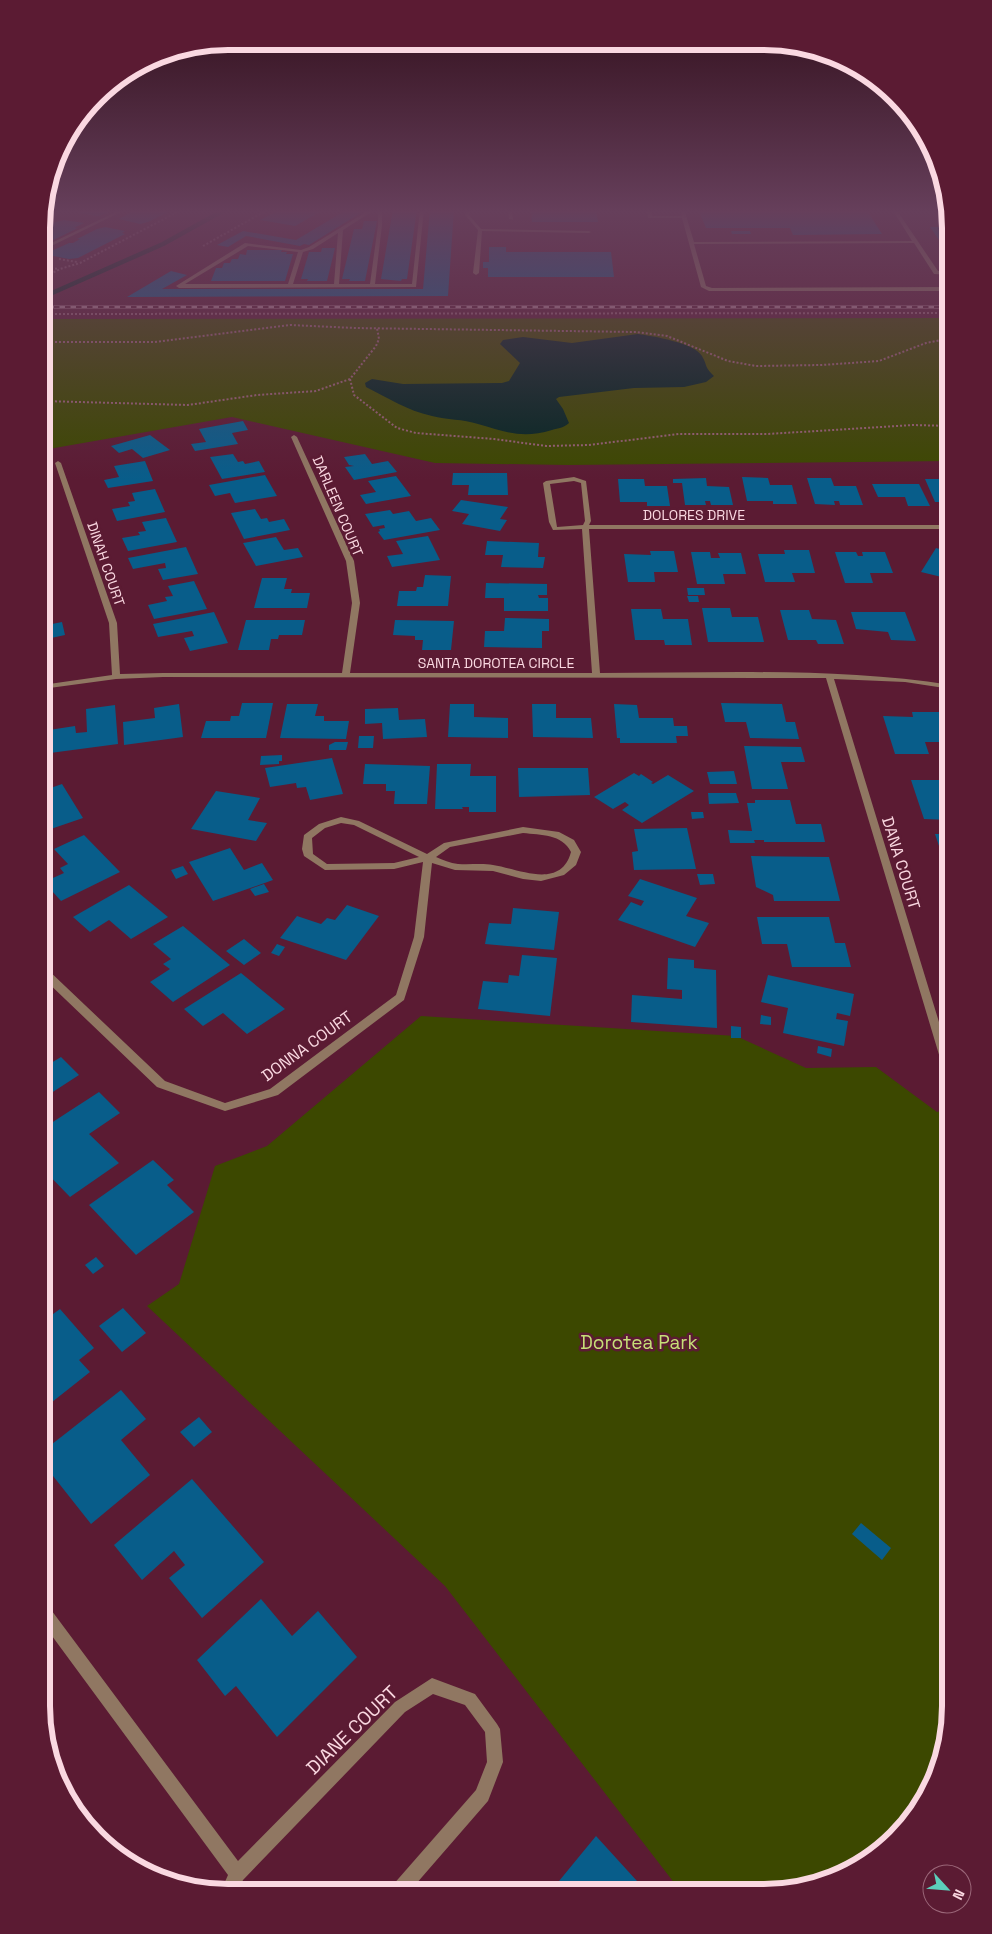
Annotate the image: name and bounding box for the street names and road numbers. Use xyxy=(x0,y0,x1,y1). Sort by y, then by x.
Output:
street label: DARLEEN COURT xyxy=(309,453,367,559)
street label: DOLORES DRIVE xyxy=(643,506,745,524)
street label: DINAH COURT xyxy=(83,519,129,609)
street label: SANTA DOROTEA CIRCLE xyxy=(418,654,574,672)
street label: DANA COURT xyxy=(877,814,925,912)
street label: DONNA COURT xyxy=(257,1006,357,1086)
street label: DIANE COURT xyxy=(301,1680,403,1780)

